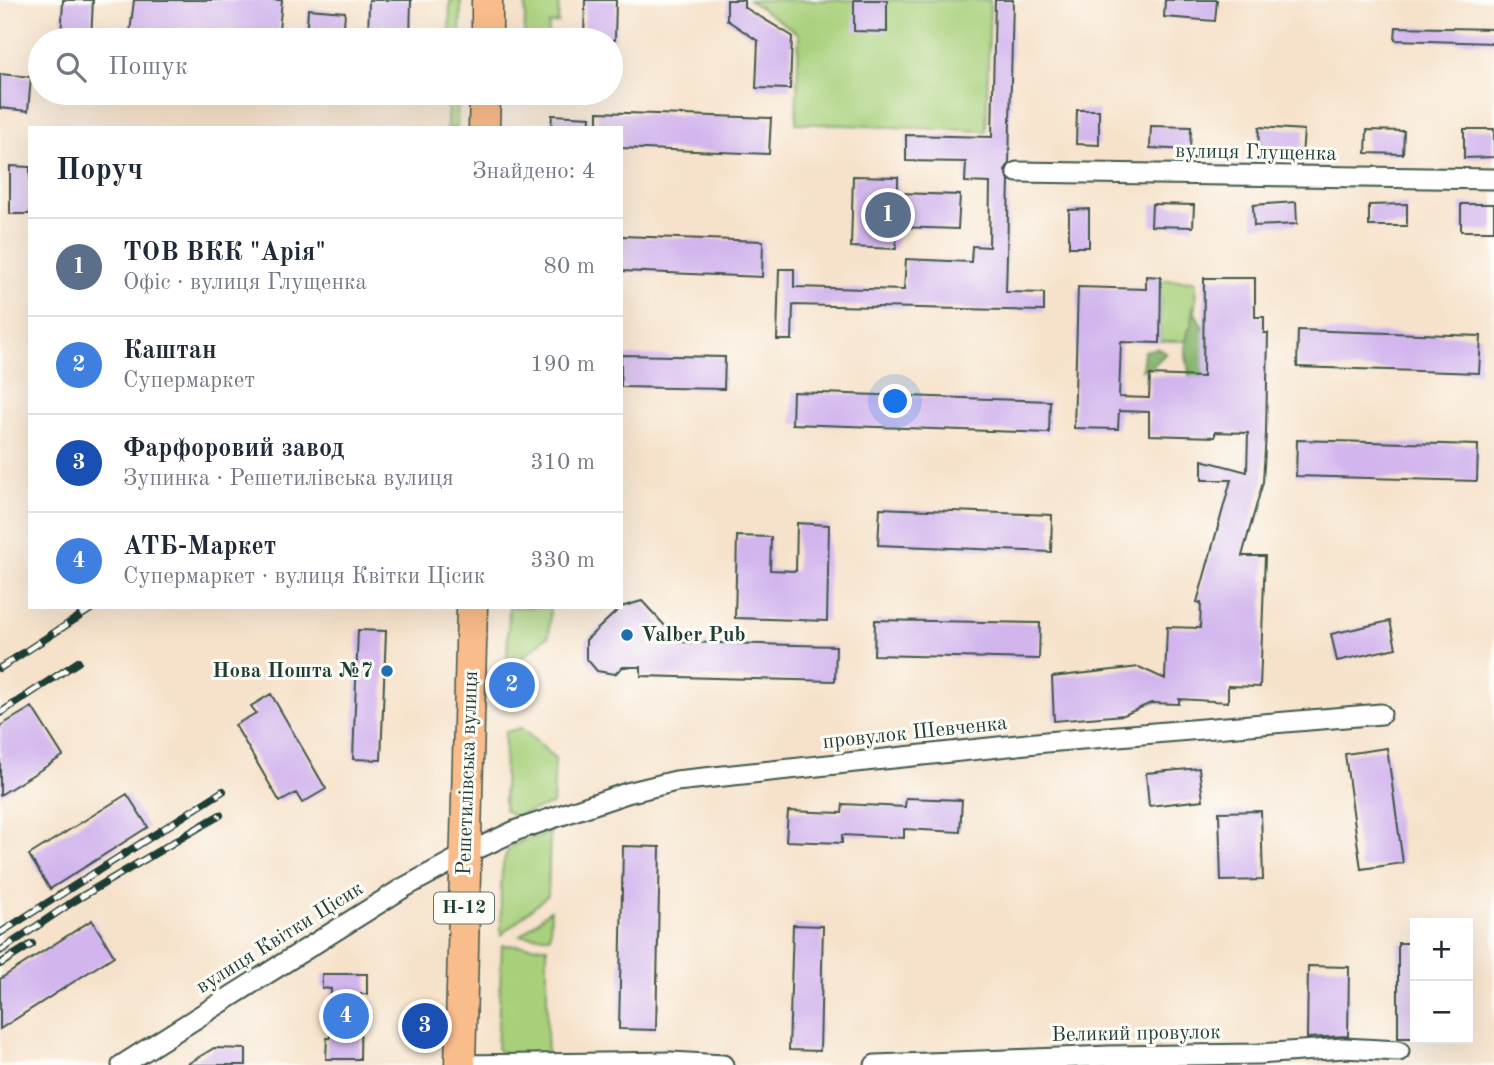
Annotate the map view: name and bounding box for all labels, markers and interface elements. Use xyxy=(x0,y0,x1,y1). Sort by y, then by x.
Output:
search box xyxy=(28,28,623,105)
icon: search xyxy=(52,48,90,86)
text: Пошук xyxy=(108,54,188,80)
street label: вулиця Глущенка xyxy=(1175,141,1337,165)
text: Поруч xyxy=(56,156,143,186)
text: Знайдено: 4 xyxy=(472,160,595,183)
pin: 1 xyxy=(865,189,911,241)
text: ТОВ ВКК "Арія" xyxy=(123,240,326,266)
text: 1 xyxy=(72,255,86,278)
text: 80 m xyxy=(544,255,595,278)
text: Офіс · вулиця Глущенка xyxy=(123,271,367,294)
text: Каштан xyxy=(123,338,217,364)
text: 2 xyxy=(72,353,86,376)
text: 190 m xyxy=(530,353,595,376)
text: Супермаркет xyxy=(123,369,255,392)
your location xyxy=(878,384,912,418)
text: Фарфоровий завод xyxy=(123,436,344,462)
text: 3 xyxy=(72,451,86,474)
text: 310 m xyxy=(530,451,595,474)
text: Зупинка · Решетилівська вулиця xyxy=(123,467,454,490)
text: АТБ-Маркет xyxy=(123,534,276,560)
text: 4 xyxy=(72,549,86,572)
text: 330 m xyxy=(530,549,595,572)
text: Супермаркет · вулиця Квітки Цісик xyxy=(123,565,485,588)
place label: Valber Pub xyxy=(641,625,746,646)
marker: Valber Pub xyxy=(619,627,635,643)
pin: 2 xyxy=(489,659,535,711)
place label: Нова Пошта №7 xyxy=(212,661,373,682)
marker: Нова Пошта №7 xyxy=(379,663,395,679)
street label: Решетилівська вулиця xyxy=(454,670,482,876)
street label: провулок Шевченка xyxy=(822,713,1008,753)
street label: вулиця Квітки Цісик xyxy=(193,878,368,998)
road number: Н-12 xyxy=(434,893,494,924)
map controls xyxy=(1410,918,1473,1044)
button: + xyxy=(1410,918,1473,981)
button: − xyxy=(1410,981,1473,1044)
pin: 4 xyxy=(323,990,369,1042)
pin: 3 xyxy=(402,1000,448,1052)
street label: Великий провулок xyxy=(1051,1022,1221,1046)

